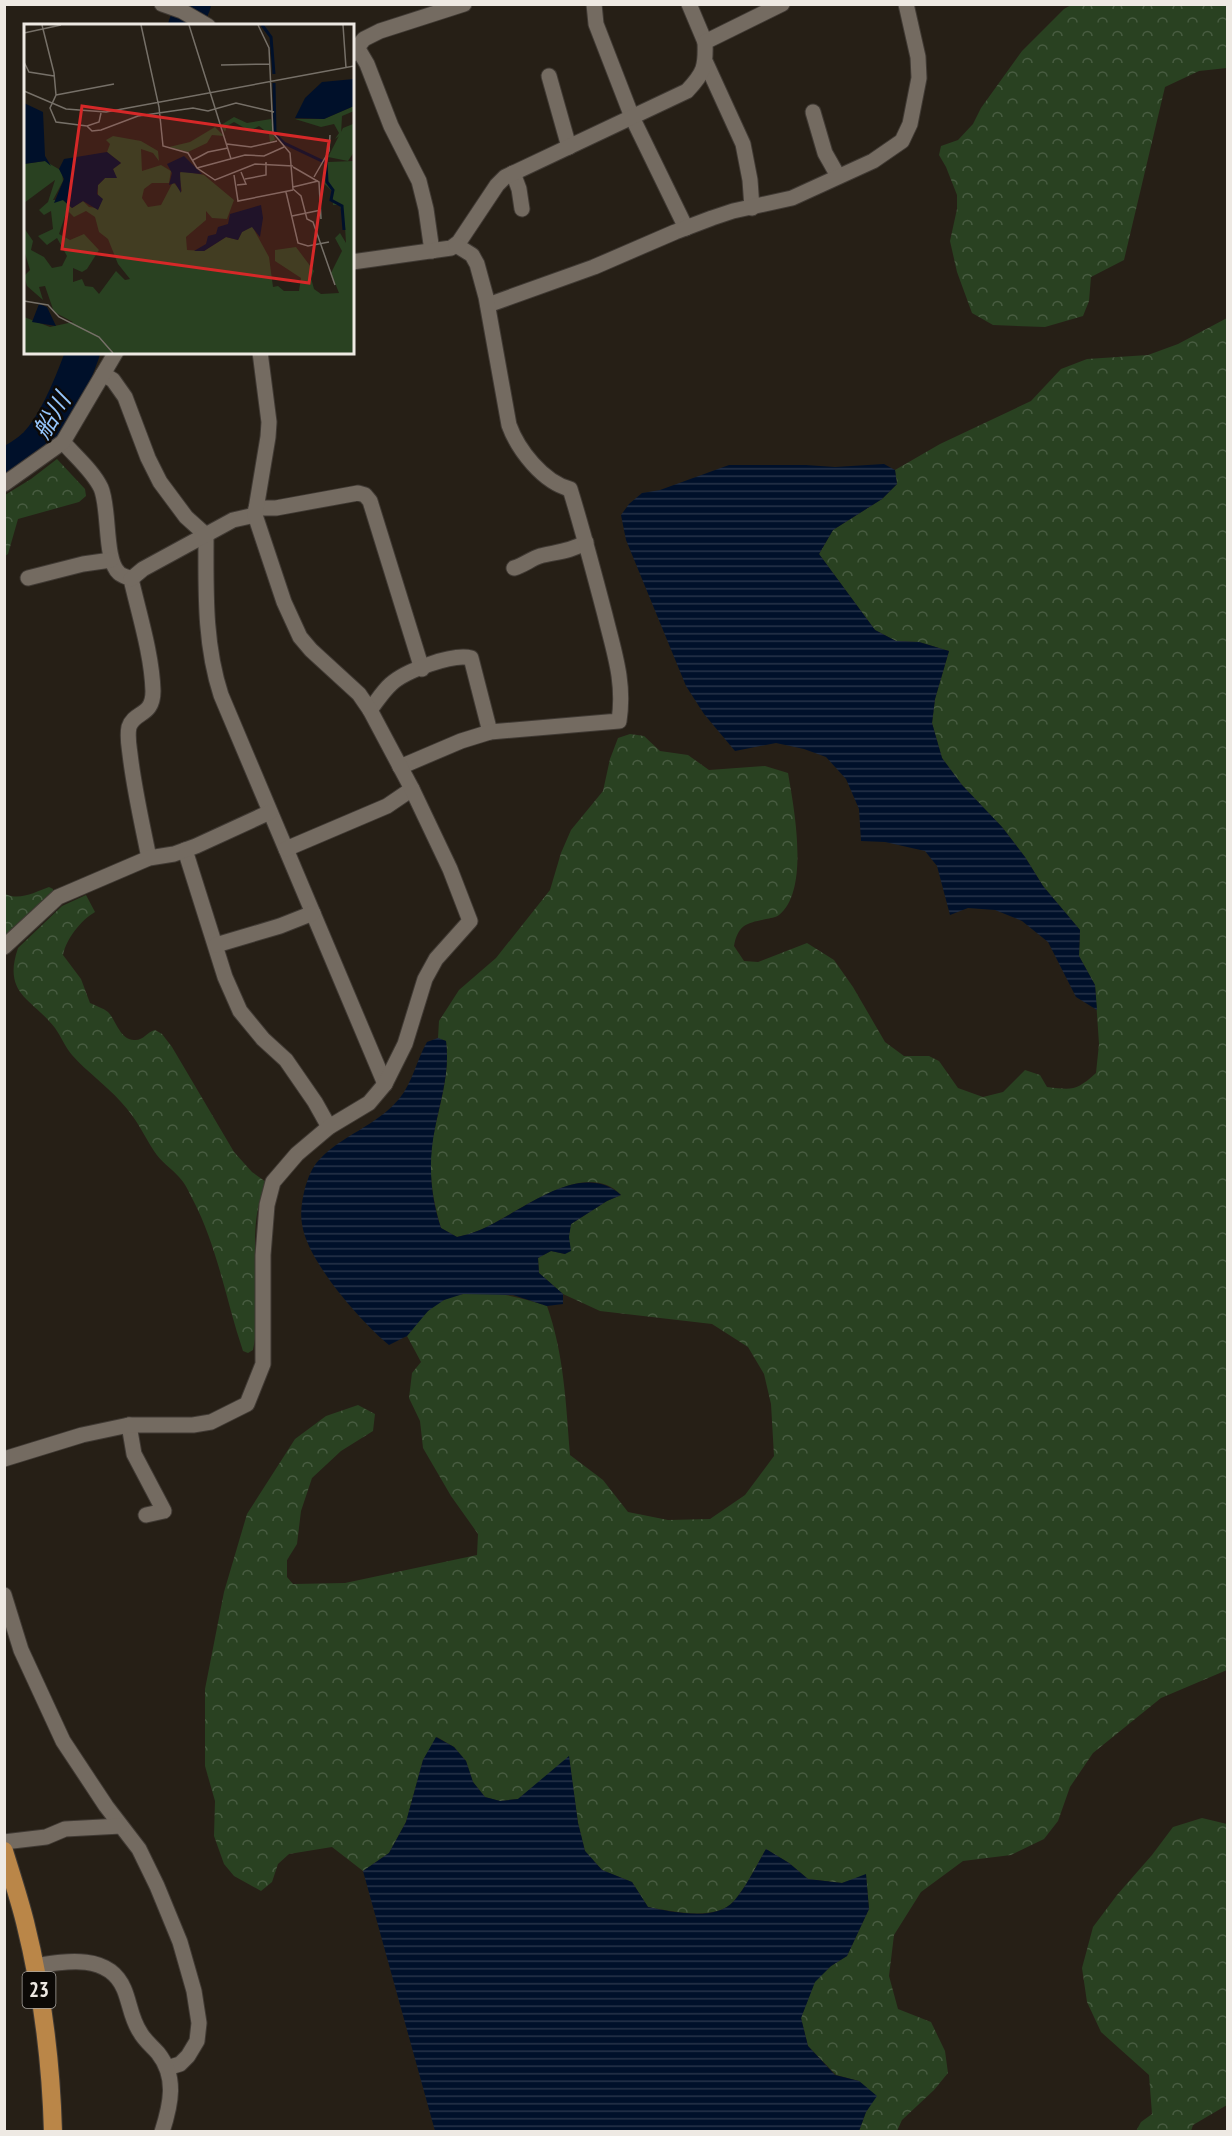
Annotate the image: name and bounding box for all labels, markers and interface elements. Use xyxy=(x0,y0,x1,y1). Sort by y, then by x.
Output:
inset map xyxy=(24,24,354,354)
water label: 船川 xyxy=(26,385,79,444)
road number: 23 xyxy=(22,1972,56,2008)

